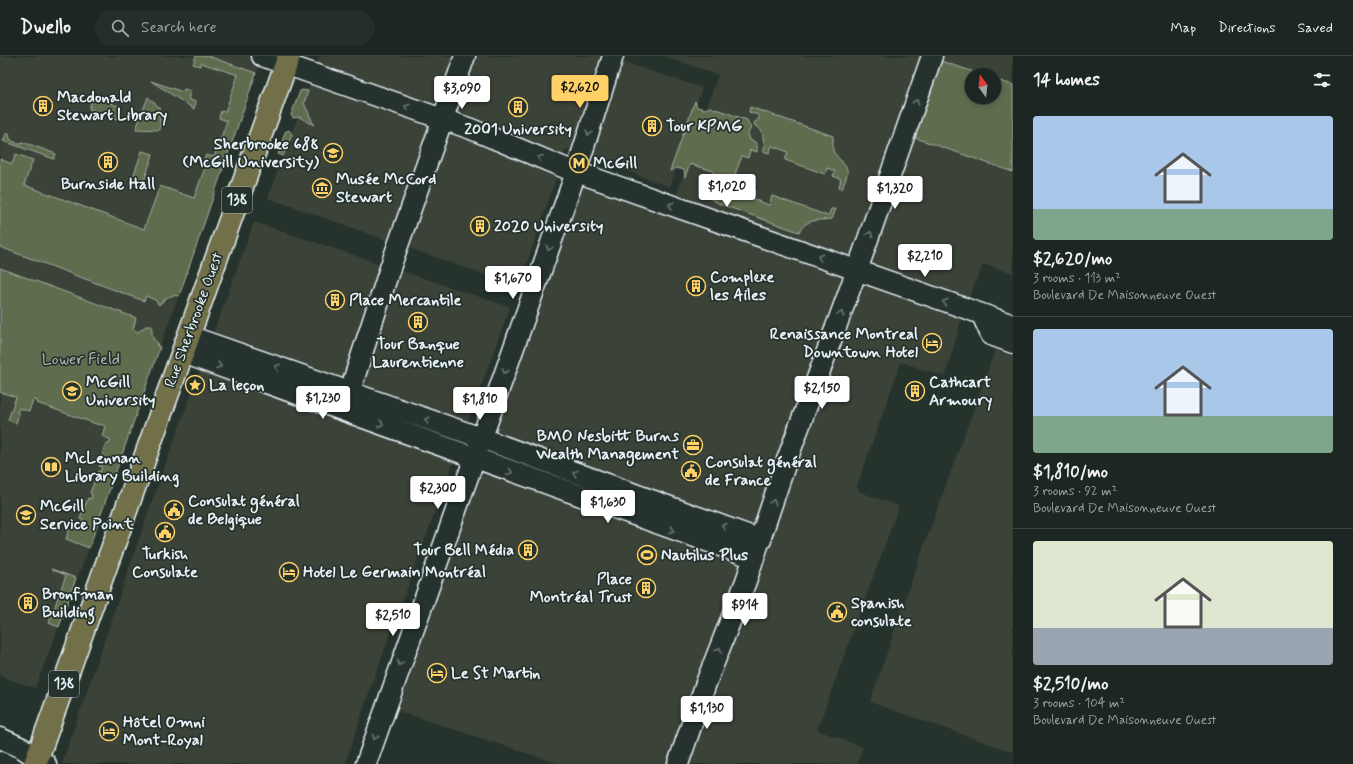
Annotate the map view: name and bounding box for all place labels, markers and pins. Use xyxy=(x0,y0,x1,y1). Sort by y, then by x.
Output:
pin: $2,620 xyxy=(547,75,613,109)
pin: $3,090 xyxy=(429,76,495,110)
place label: Macdonald Stewart Library xyxy=(57,87,168,126)
building icon: Macdonald Stewart Library xyxy=(32,95,54,117)
building icon: 2001 University xyxy=(507,96,529,118)
building icon: Tour KPMG xyxy=(641,115,663,137)
place label: Tour KPMG xyxy=(666,116,742,137)
place label: 2001 University xyxy=(464,119,572,140)
place label: Sherbrooke 688 (McGill University) xyxy=(182,134,319,173)
school or university icon: Sherbrooke 688 (McGill University) xyxy=(322,142,344,164)
building icon: Burnside Hall xyxy=(97,151,119,173)
metro station icon: McGill xyxy=(568,152,590,174)
place label: McGill xyxy=(593,153,637,174)
place label: Musée McCord Stewart xyxy=(336,169,436,208)
place label: Burnside Hall xyxy=(61,174,155,195)
pin: $1,020 xyxy=(694,174,760,208)
pin: $1,320 xyxy=(862,176,928,210)
museum icon: Musée McCord Stewart xyxy=(311,177,333,199)
building icon: 2020 University xyxy=(469,215,491,237)
place label: 2020 University xyxy=(494,216,603,237)
pin: $2,210 xyxy=(892,244,958,278)
pin: $1,670 xyxy=(480,266,546,300)
place label: Complexe les Ailes xyxy=(710,267,774,306)
building icon: Complexe les Ailes xyxy=(685,275,707,297)
building icon: Place Mercantile xyxy=(324,289,346,311)
place label: Place Mercantile xyxy=(349,290,462,311)
building icon: Tour Banque Laurentienne xyxy=(407,311,429,333)
place label: Renaissance Montreal Downtown Hotel xyxy=(770,324,918,363)
hotel icon: Renaissance Montreal Downtown Hotel xyxy=(921,332,943,354)
place label: Tour Banque Laurentienne xyxy=(372,334,464,373)
place label: McGill University xyxy=(86,372,156,411)
place label: Cathcart Armoury xyxy=(929,372,993,411)
place icon: La leçon xyxy=(184,374,206,396)
place label: La leçon xyxy=(209,375,264,396)
pin: $2,150 xyxy=(789,376,855,410)
school or university icon: McGill University xyxy=(61,380,83,402)
building icon: Cathcart Armoury xyxy=(904,380,926,402)
pin: $1,230 xyxy=(290,386,356,420)
pin: $1,810 xyxy=(447,387,513,421)
place label: BMO Nesbitt Burns Wealth Management xyxy=(535,426,680,467)
office icon: BMO Nesbitt Burns Wealth Management xyxy=(682,434,704,456)
place label: McLennan Library Building xyxy=(65,448,179,488)
place label: Consulat général de France xyxy=(705,452,817,491)
library icon: McLennan Library Building xyxy=(40,456,62,478)
public building icon: Consulat général de France xyxy=(680,460,702,482)
pin: $2,300 xyxy=(405,476,471,510)
pin: $1,630 xyxy=(575,490,641,524)
place label: Consulat général de Belgique xyxy=(188,491,300,531)
place label: McGill Service Point xyxy=(40,496,134,535)
public building icon: Consulat général de Belgique xyxy=(163,499,185,521)
school or university icon: McGill Service Point xyxy=(15,504,37,526)
public building icon: Turkish Consulate xyxy=(154,521,176,543)
building icon: Tour Bell Média xyxy=(517,539,539,561)
place label: Tour Bell Média xyxy=(413,540,514,561)
place label: Turkish Consulate xyxy=(132,544,198,583)
sports icon: Nautilus Plus xyxy=(636,544,658,566)
place label: Nautilus Plus xyxy=(661,545,748,566)
hotel icon: Hotel Le Germain Montréal xyxy=(278,561,300,583)
place label: Hotel Le Germain Montréal xyxy=(303,562,486,583)
place label: Place Montréal Trust xyxy=(530,569,633,608)
building icon: Place Montréal Trust xyxy=(635,577,657,599)
place label: Bronfman Building xyxy=(42,584,114,625)
building icon: Bronfman Building xyxy=(17,592,39,614)
pin: $914 xyxy=(721,593,769,627)
place label: Spanish consulate xyxy=(851,593,912,632)
public building icon: Spanish consulate xyxy=(826,601,848,623)
pin: $2,510 xyxy=(360,603,426,637)
hotel icon: Le St Martin xyxy=(426,662,448,684)
place label: Le St Martin xyxy=(451,663,540,684)
pin: $1,130 xyxy=(674,696,740,730)
place label: Hôtel Omni Mont-Royal xyxy=(123,712,205,751)
hotel icon: Hôtel Omni Mont-Royal xyxy=(98,720,120,742)

